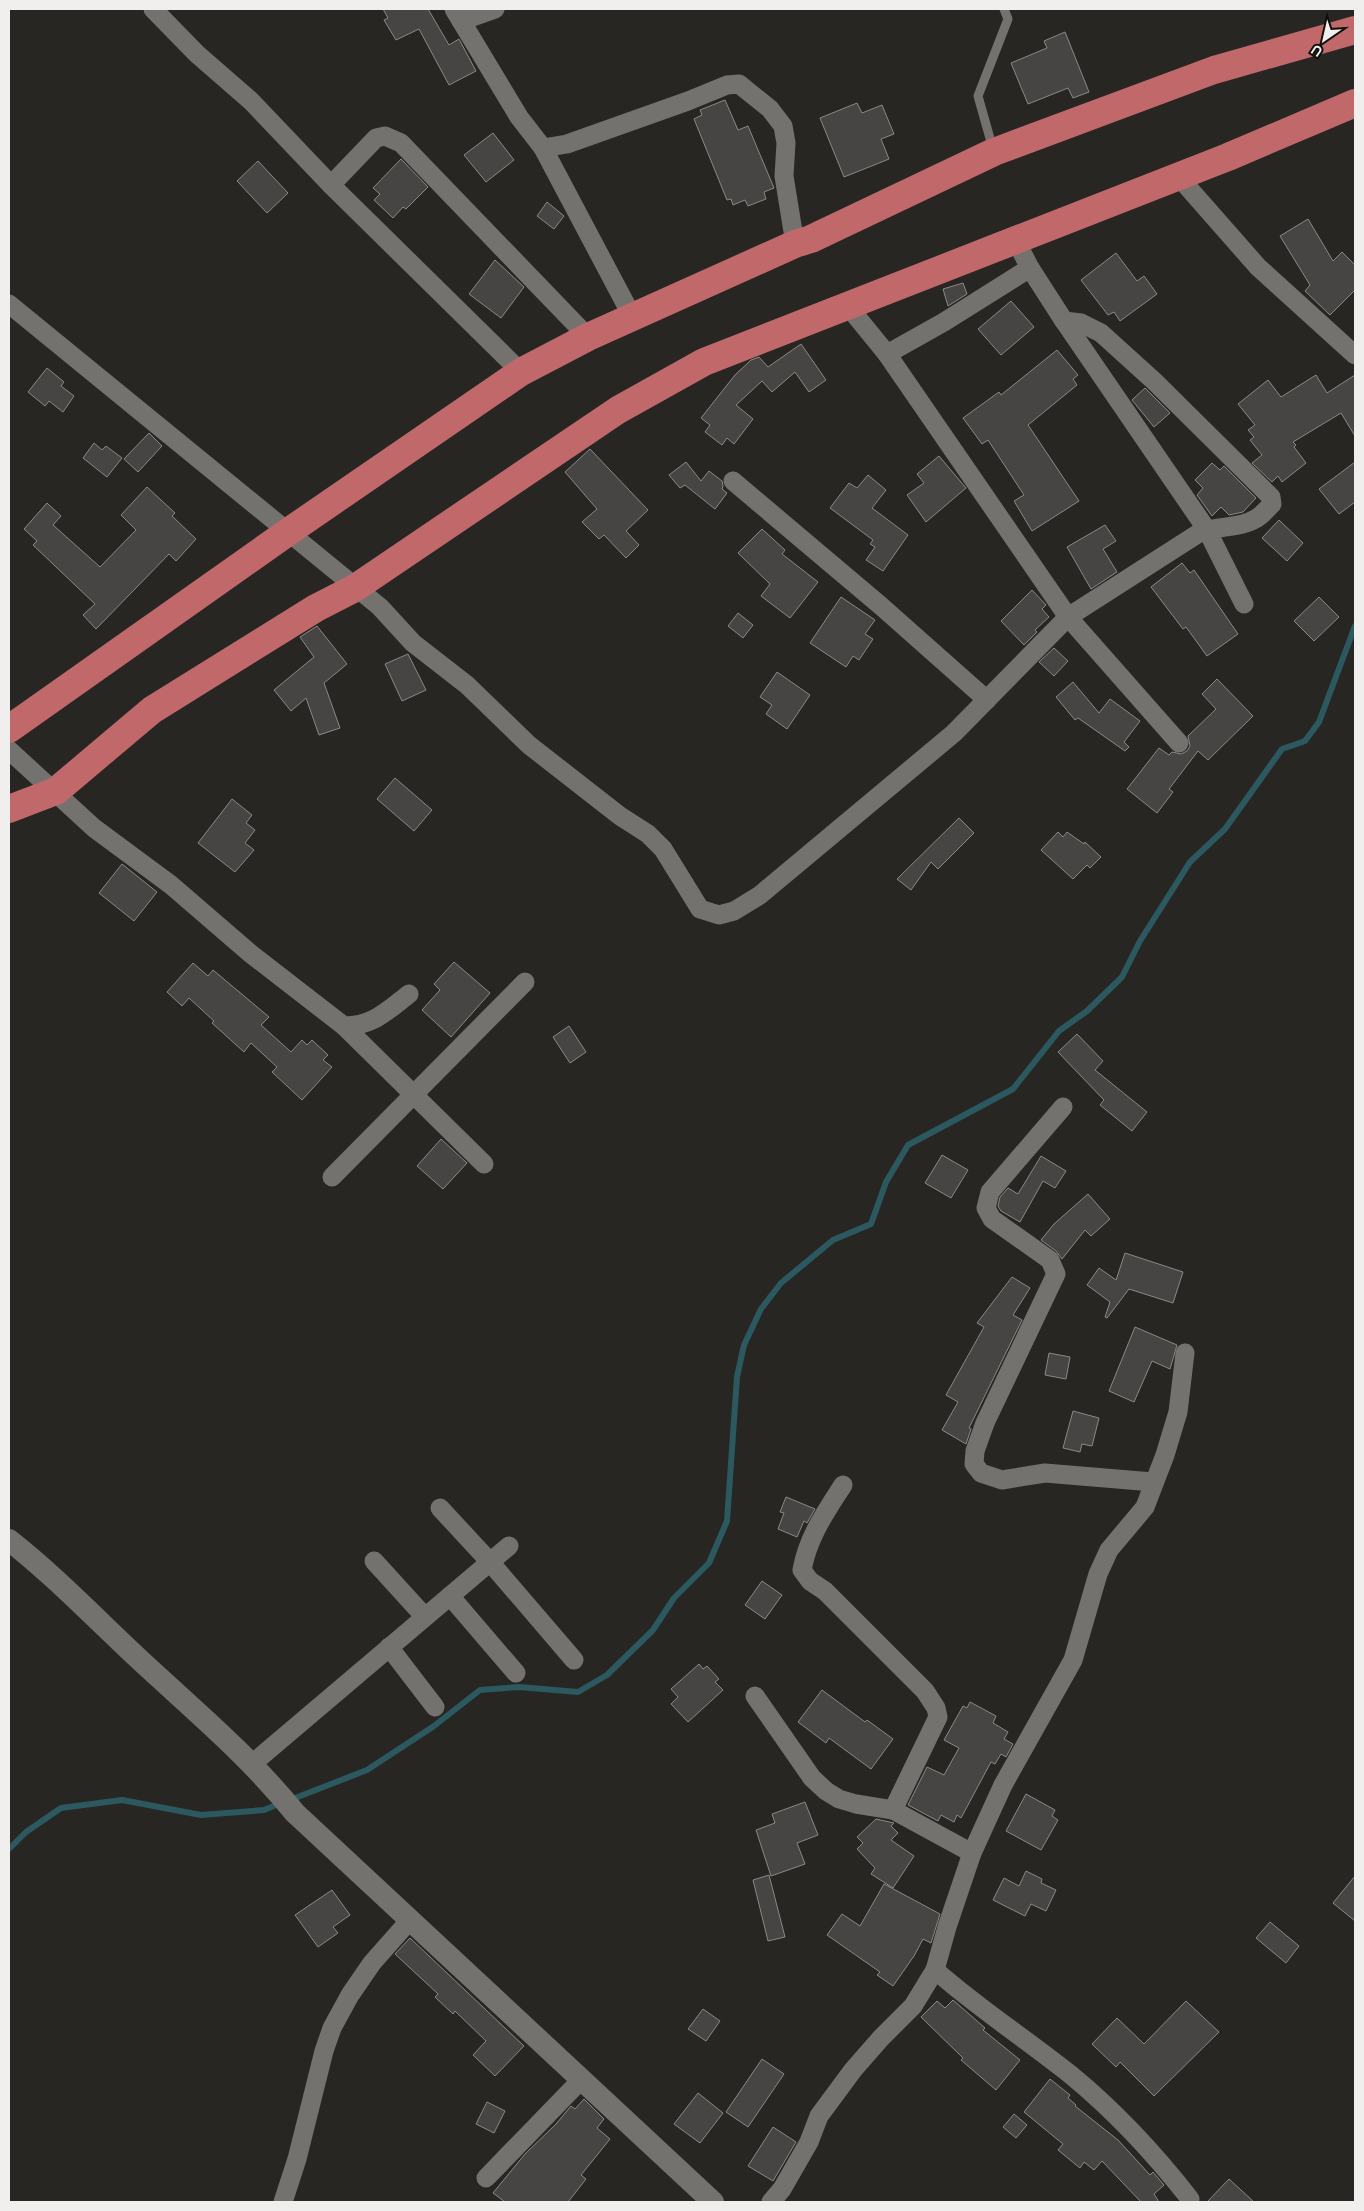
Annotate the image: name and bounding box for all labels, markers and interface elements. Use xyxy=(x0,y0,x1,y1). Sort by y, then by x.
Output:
north arrow xyxy=(1299,15,1349,65)
text: U xyxy=(1308,41,1326,60)

